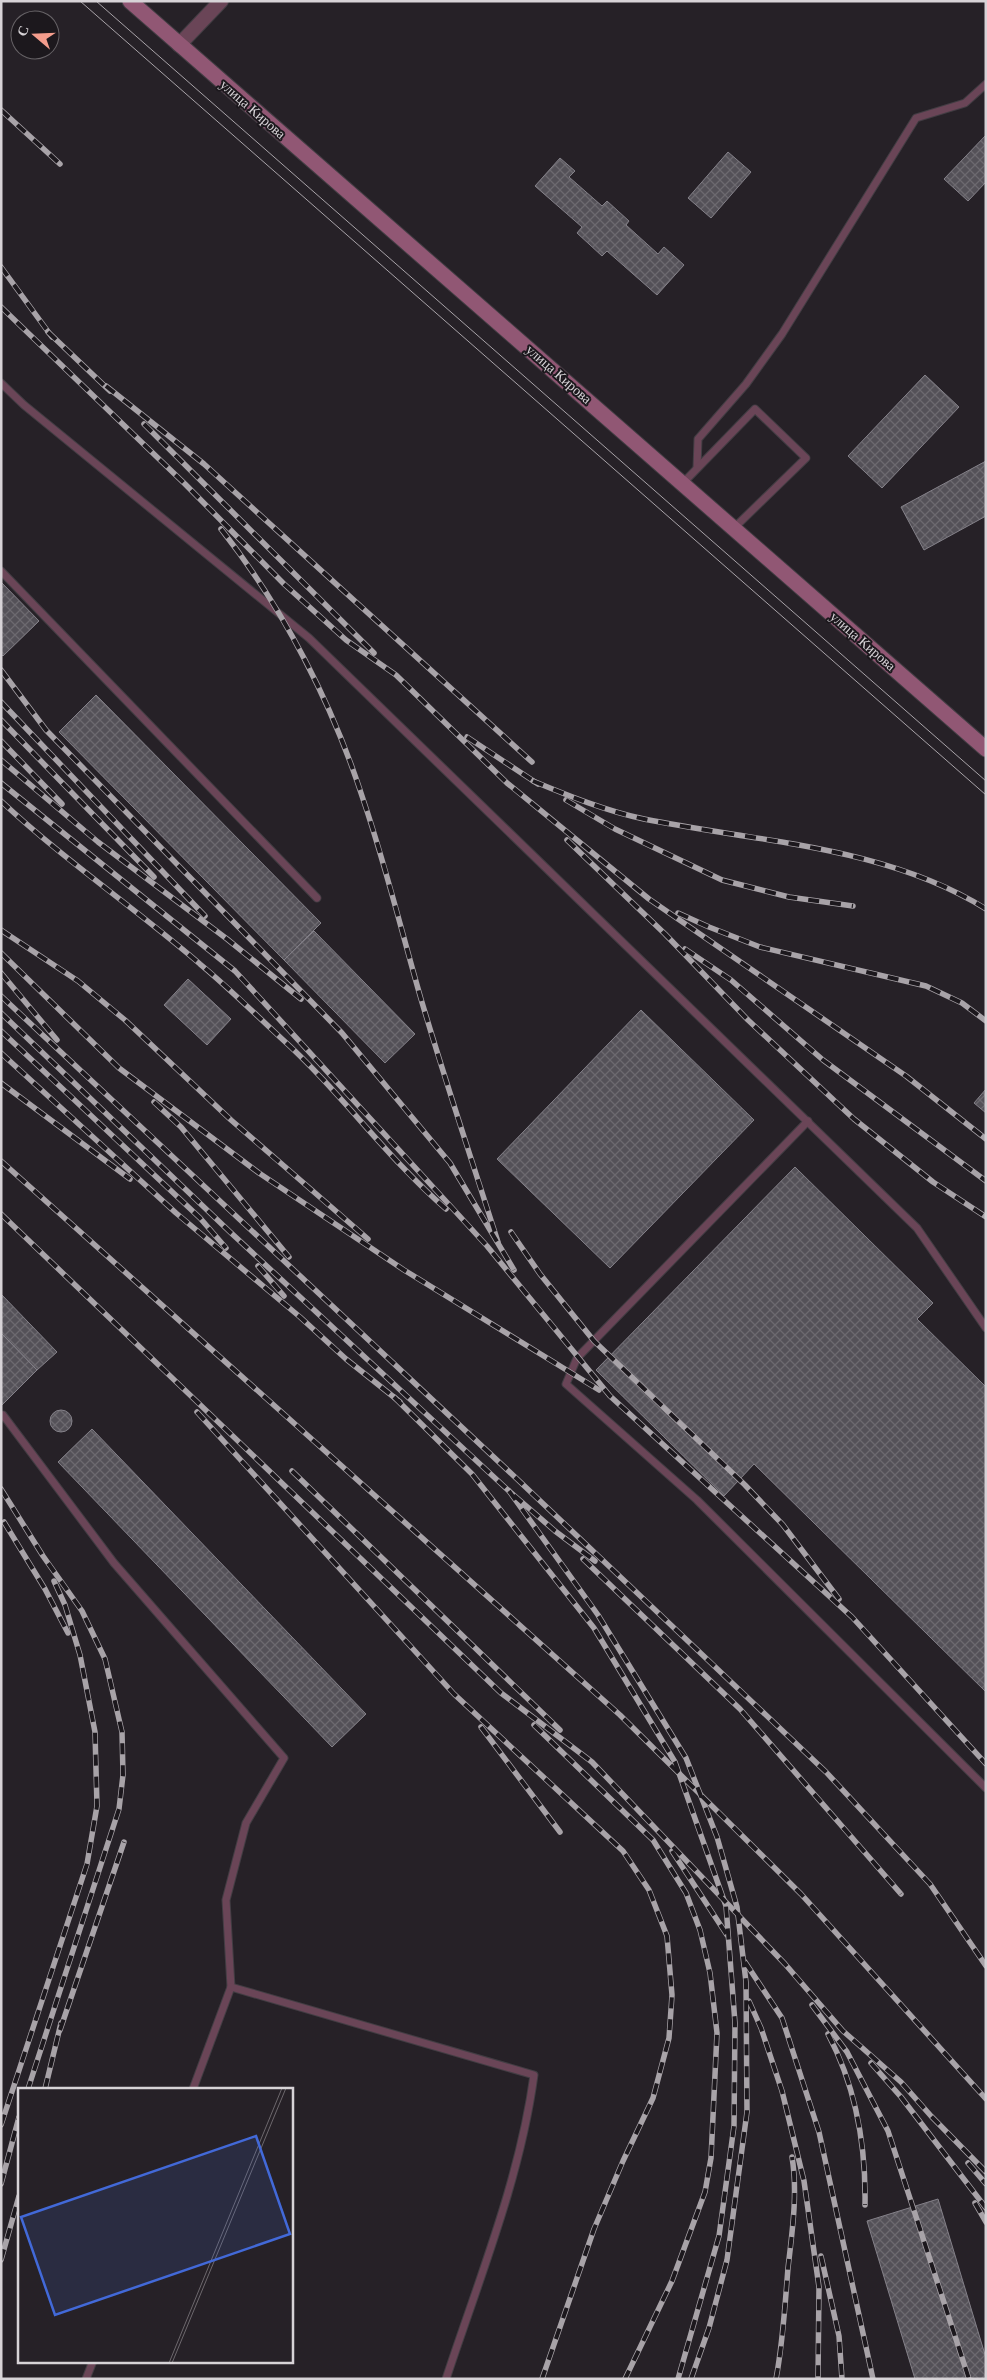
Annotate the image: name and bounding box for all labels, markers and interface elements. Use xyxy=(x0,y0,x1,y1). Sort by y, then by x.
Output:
north arrow xyxy=(10,10,60,60)
text: С xyxy=(14,24,32,38)
street label: улица Кирова xyxy=(217,77,289,142)
street label: улица Кирова xyxy=(523,342,595,407)
street label: улица Кирова xyxy=(827,609,899,674)
inset map xyxy=(18,2088,292,2362)

